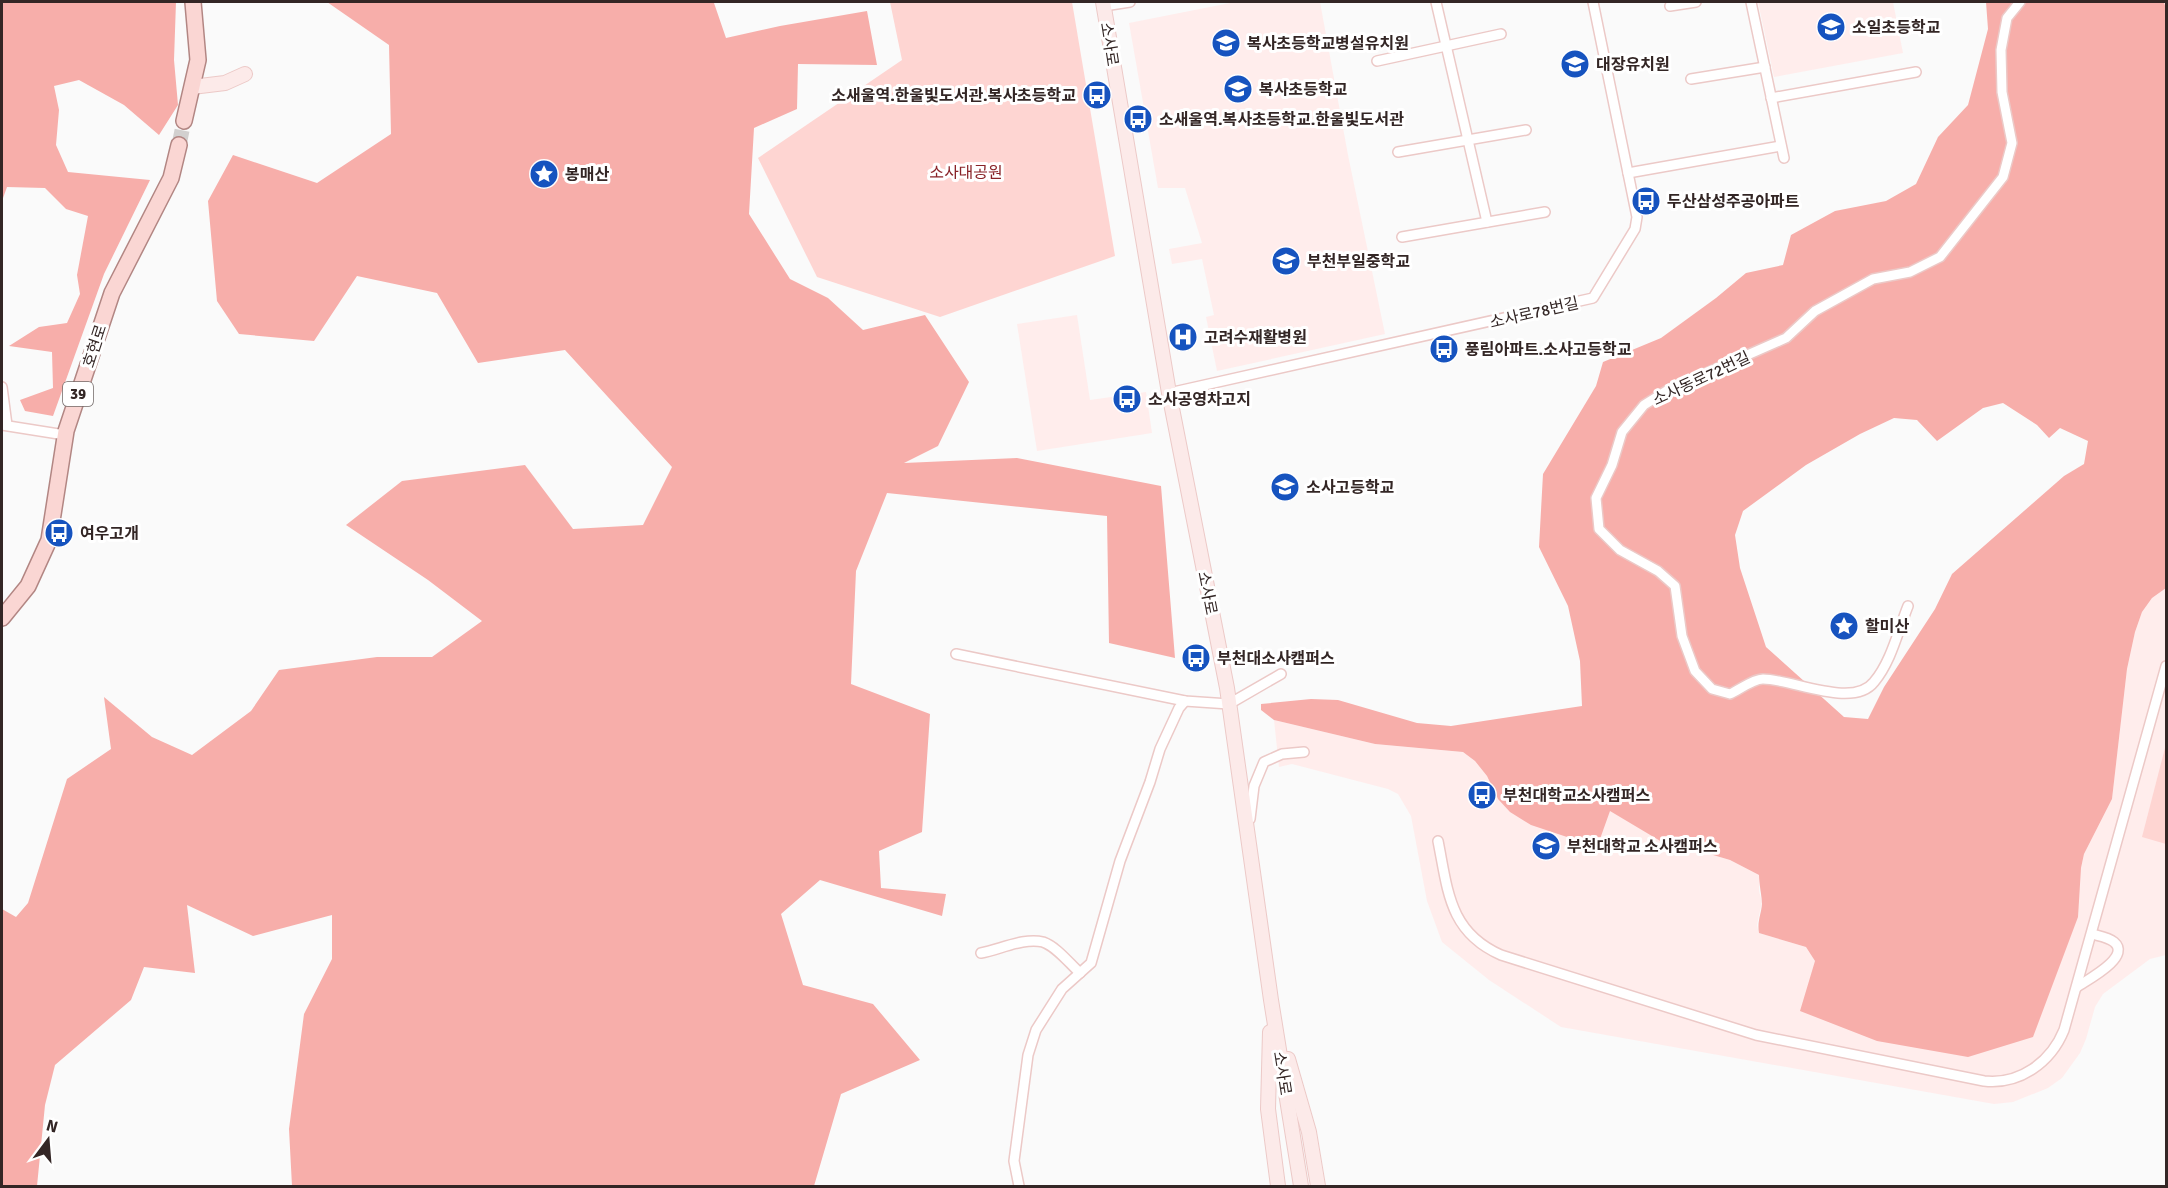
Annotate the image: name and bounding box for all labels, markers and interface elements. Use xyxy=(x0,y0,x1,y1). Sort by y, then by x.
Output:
school or university icon: 소일초등학교 xyxy=(1815,11,1847,43)
place label: 소일초등학교 xyxy=(1852,18,1941,38)
street label: 소사로 xyxy=(1096,21,1122,68)
school or university icon: 복사초등학교병설유치원 xyxy=(1210,27,1242,59)
place label: 복사초등학교병설유치원 xyxy=(1247,34,1409,54)
school or university icon: 대장유치원 xyxy=(1559,48,1591,80)
place label: 대장유치원 xyxy=(1596,55,1670,75)
school or university icon: 복사초등학교 xyxy=(1222,73,1254,105)
bus stop icon: 소새울역.한울빛도서관.복사초등학교 xyxy=(1081,79,1113,111)
place label: 복사초등학교 xyxy=(1259,80,1348,100)
place label: 소새울역.한울빛도서관.복사초등학교 xyxy=(831,86,1076,106)
bus stop icon: 소새울역.복사초등학교.한울빛도서관 xyxy=(1122,103,1154,135)
place label: 소새울역.복사초등학교.한울빛도서관 xyxy=(1159,110,1404,130)
place icon: 봉매산 xyxy=(528,158,560,190)
park label: 소사대공원 xyxy=(929,163,1003,183)
place label: 봉매산 xyxy=(565,165,609,185)
bus stop icon: 두산삼성주공아파트 xyxy=(1630,185,1662,217)
place label: 두산삼성주공아파트 xyxy=(1667,192,1800,212)
school or university icon: 부천부일중학교 xyxy=(1270,245,1302,277)
place label: 부천부일중학교 xyxy=(1307,252,1410,272)
street label: 소사로78번길 xyxy=(1488,293,1581,333)
hospital icon: 고려수재활병원 xyxy=(1167,321,1199,353)
street label: 호현로 xyxy=(79,322,111,370)
place label: 고려수재활병원 xyxy=(1204,328,1307,348)
bus stop icon: 풍림아파트.소사고등학교 xyxy=(1428,333,1460,365)
place label: 풍림아파트.소사고등학교 xyxy=(1465,340,1632,360)
street label: 소사동로72번길 xyxy=(1649,348,1754,410)
road number: 39 xyxy=(63,382,93,406)
bus stop icon: 소사공영차고지 xyxy=(1111,383,1143,415)
place label: 소사공영차고지 xyxy=(1148,390,1251,410)
school or university icon: 소사고등학교 xyxy=(1269,471,1301,503)
place label: 소사고등학교 xyxy=(1306,478,1395,498)
bus stop icon: 여우고개 xyxy=(43,517,75,549)
place label: 여우고개 xyxy=(80,524,139,544)
street label: 소사로 xyxy=(1193,570,1221,617)
place icon: 할미산 xyxy=(1828,610,1860,642)
place label: 할미산 xyxy=(1865,617,1909,637)
bus stop icon: 부천대소사캠퍼스 xyxy=(1180,642,1212,674)
place label: 부천대소사캠퍼스 xyxy=(1217,649,1335,669)
bus stop icon: 부천대학교소사캠퍼스 xyxy=(1466,779,1498,811)
place label: 부천대학교소사캠퍼스 xyxy=(1503,786,1650,806)
school or university icon: 부천대학교 소사캠퍼스 xyxy=(1530,830,1562,862)
place label: 부천대학교 소사캠퍼스 xyxy=(1567,837,1718,857)
street label: 소사로 xyxy=(1269,1050,1295,1097)
north arrow xyxy=(18,1110,78,1170)
text: N xyxy=(44,1115,60,1138)

